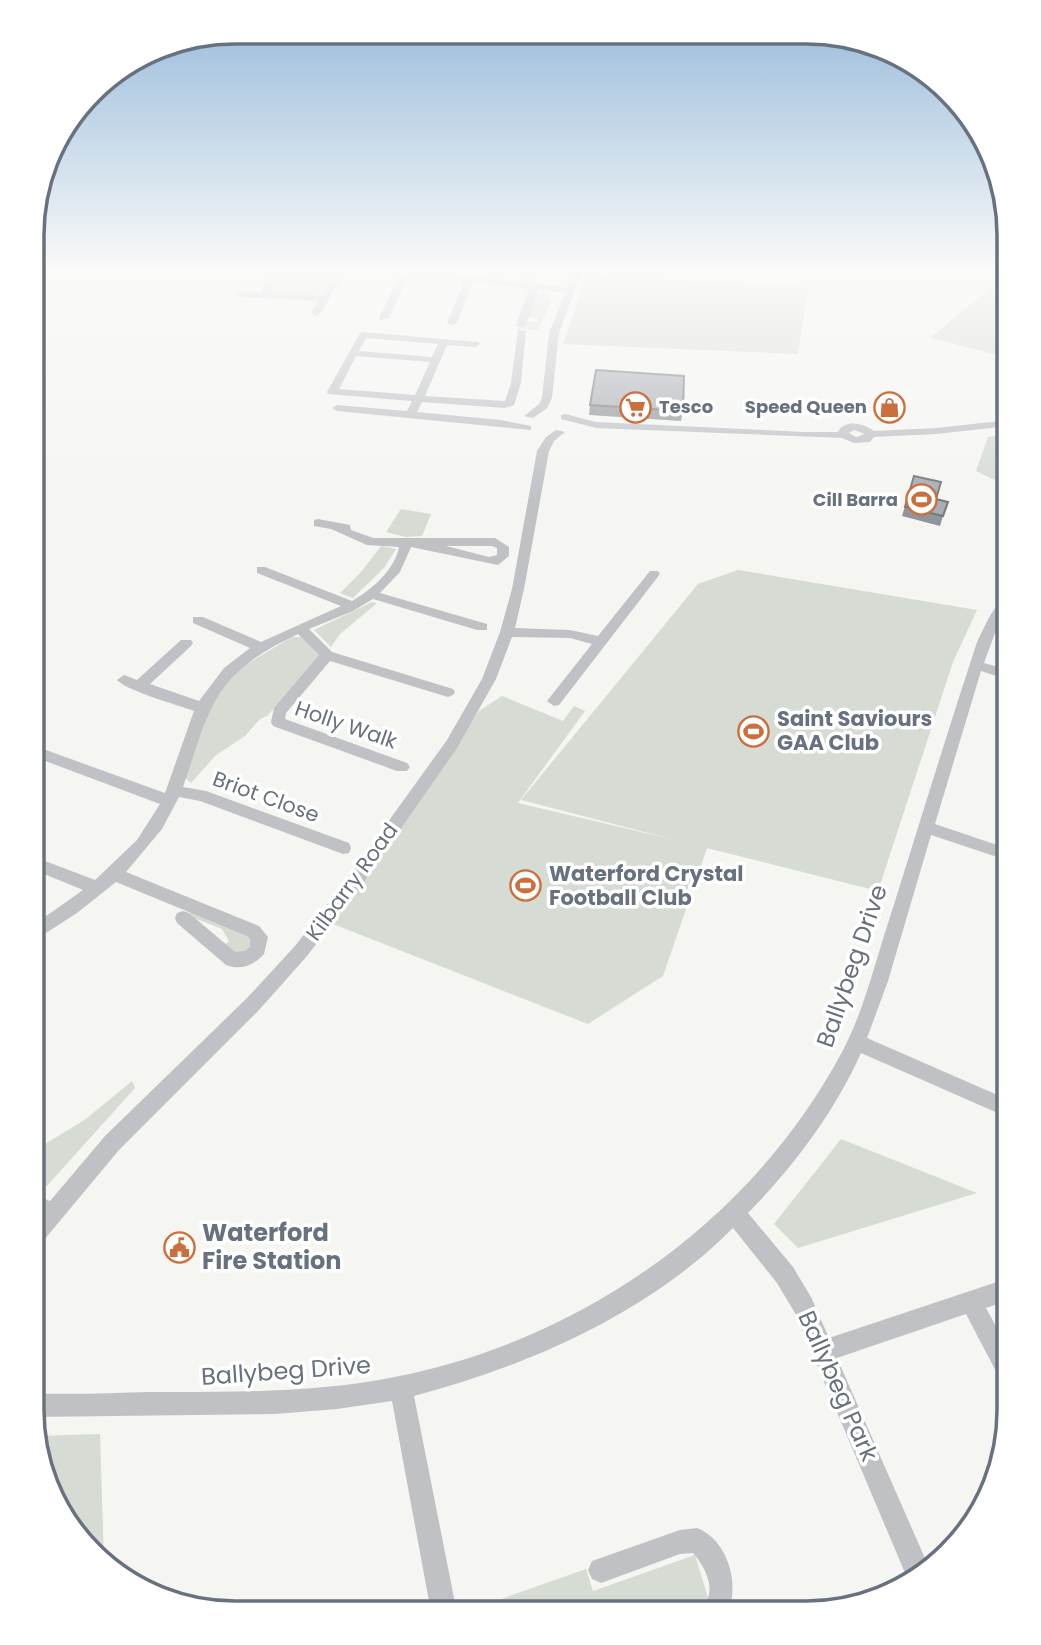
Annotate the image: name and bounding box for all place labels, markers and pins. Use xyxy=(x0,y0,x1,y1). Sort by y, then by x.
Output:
supermarket icon: Tesco xyxy=(619,390,653,424)
shop icon: Speed Queen xyxy=(873,390,907,424)
place label: Tesco xyxy=(659,394,713,419)
place label: Speed Queen xyxy=(745,394,867,419)
sports icon: Cill Barra xyxy=(904,483,938,517)
place label: Cill Barra xyxy=(813,487,898,512)
place label: Saint Saviours GAA Club xyxy=(777,704,932,757)
sports icon: Saint Saviours GAA Club xyxy=(737,714,771,748)
place label: Waterford Crystal Football Club xyxy=(549,859,743,912)
sports icon: Waterford Crystal Football Club xyxy=(509,869,543,903)
place label: Waterford Fire Station xyxy=(202,1216,341,1277)
public building icon: Waterford Fire Station xyxy=(162,1230,196,1264)

